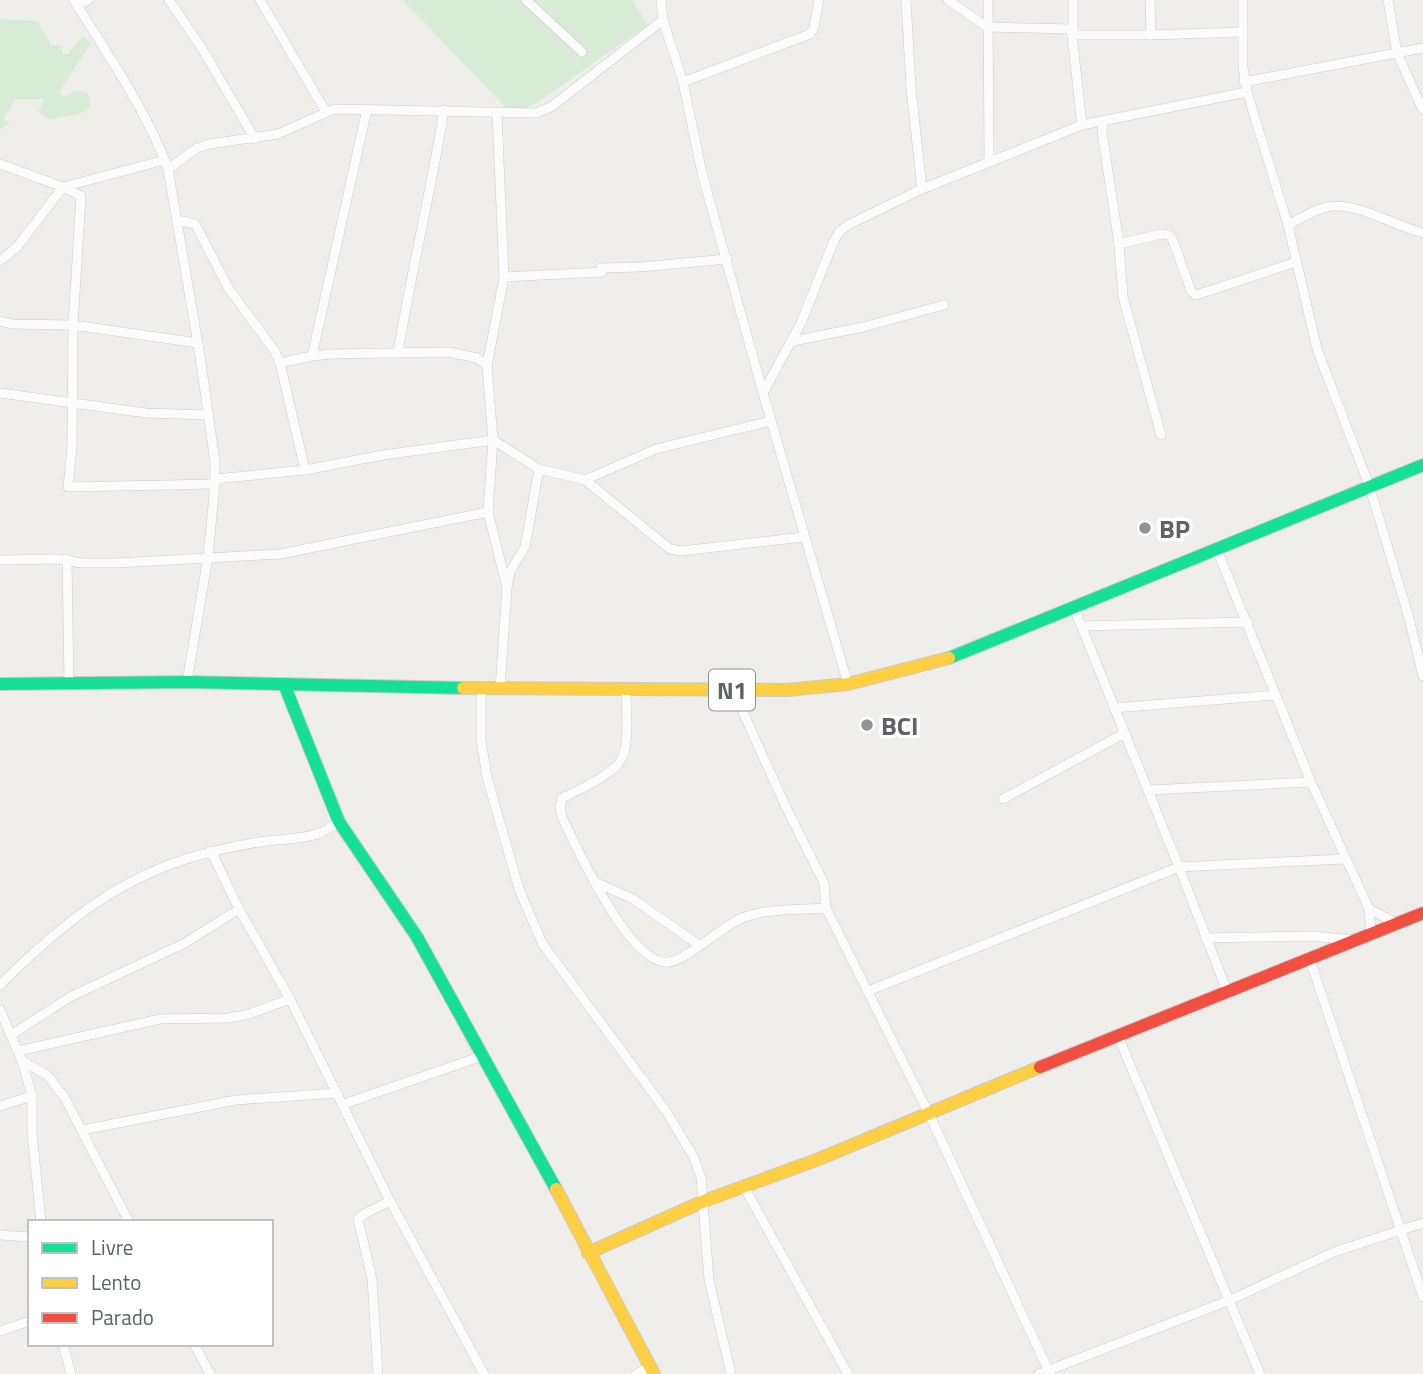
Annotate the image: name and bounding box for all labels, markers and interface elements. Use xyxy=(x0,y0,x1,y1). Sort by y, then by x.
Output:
place label: BP xyxy=(1159,509,1190,548)
marker: BP xyxy=(1137,520,1153,536)
road number: N1 xyxy=(709,670,755,710)
place label: BCI xyxy=(881,706,918,745)
marker: BCI xyxy=(859,717,875,733)
legend xyxy=(28,1220,273,1346)
text: Livre xyxy=(91,1231,133,1263)
text: Lento xyxy=(91,1266,141,1298)
text: Parado xyxy=(91,1301,154,1333)

